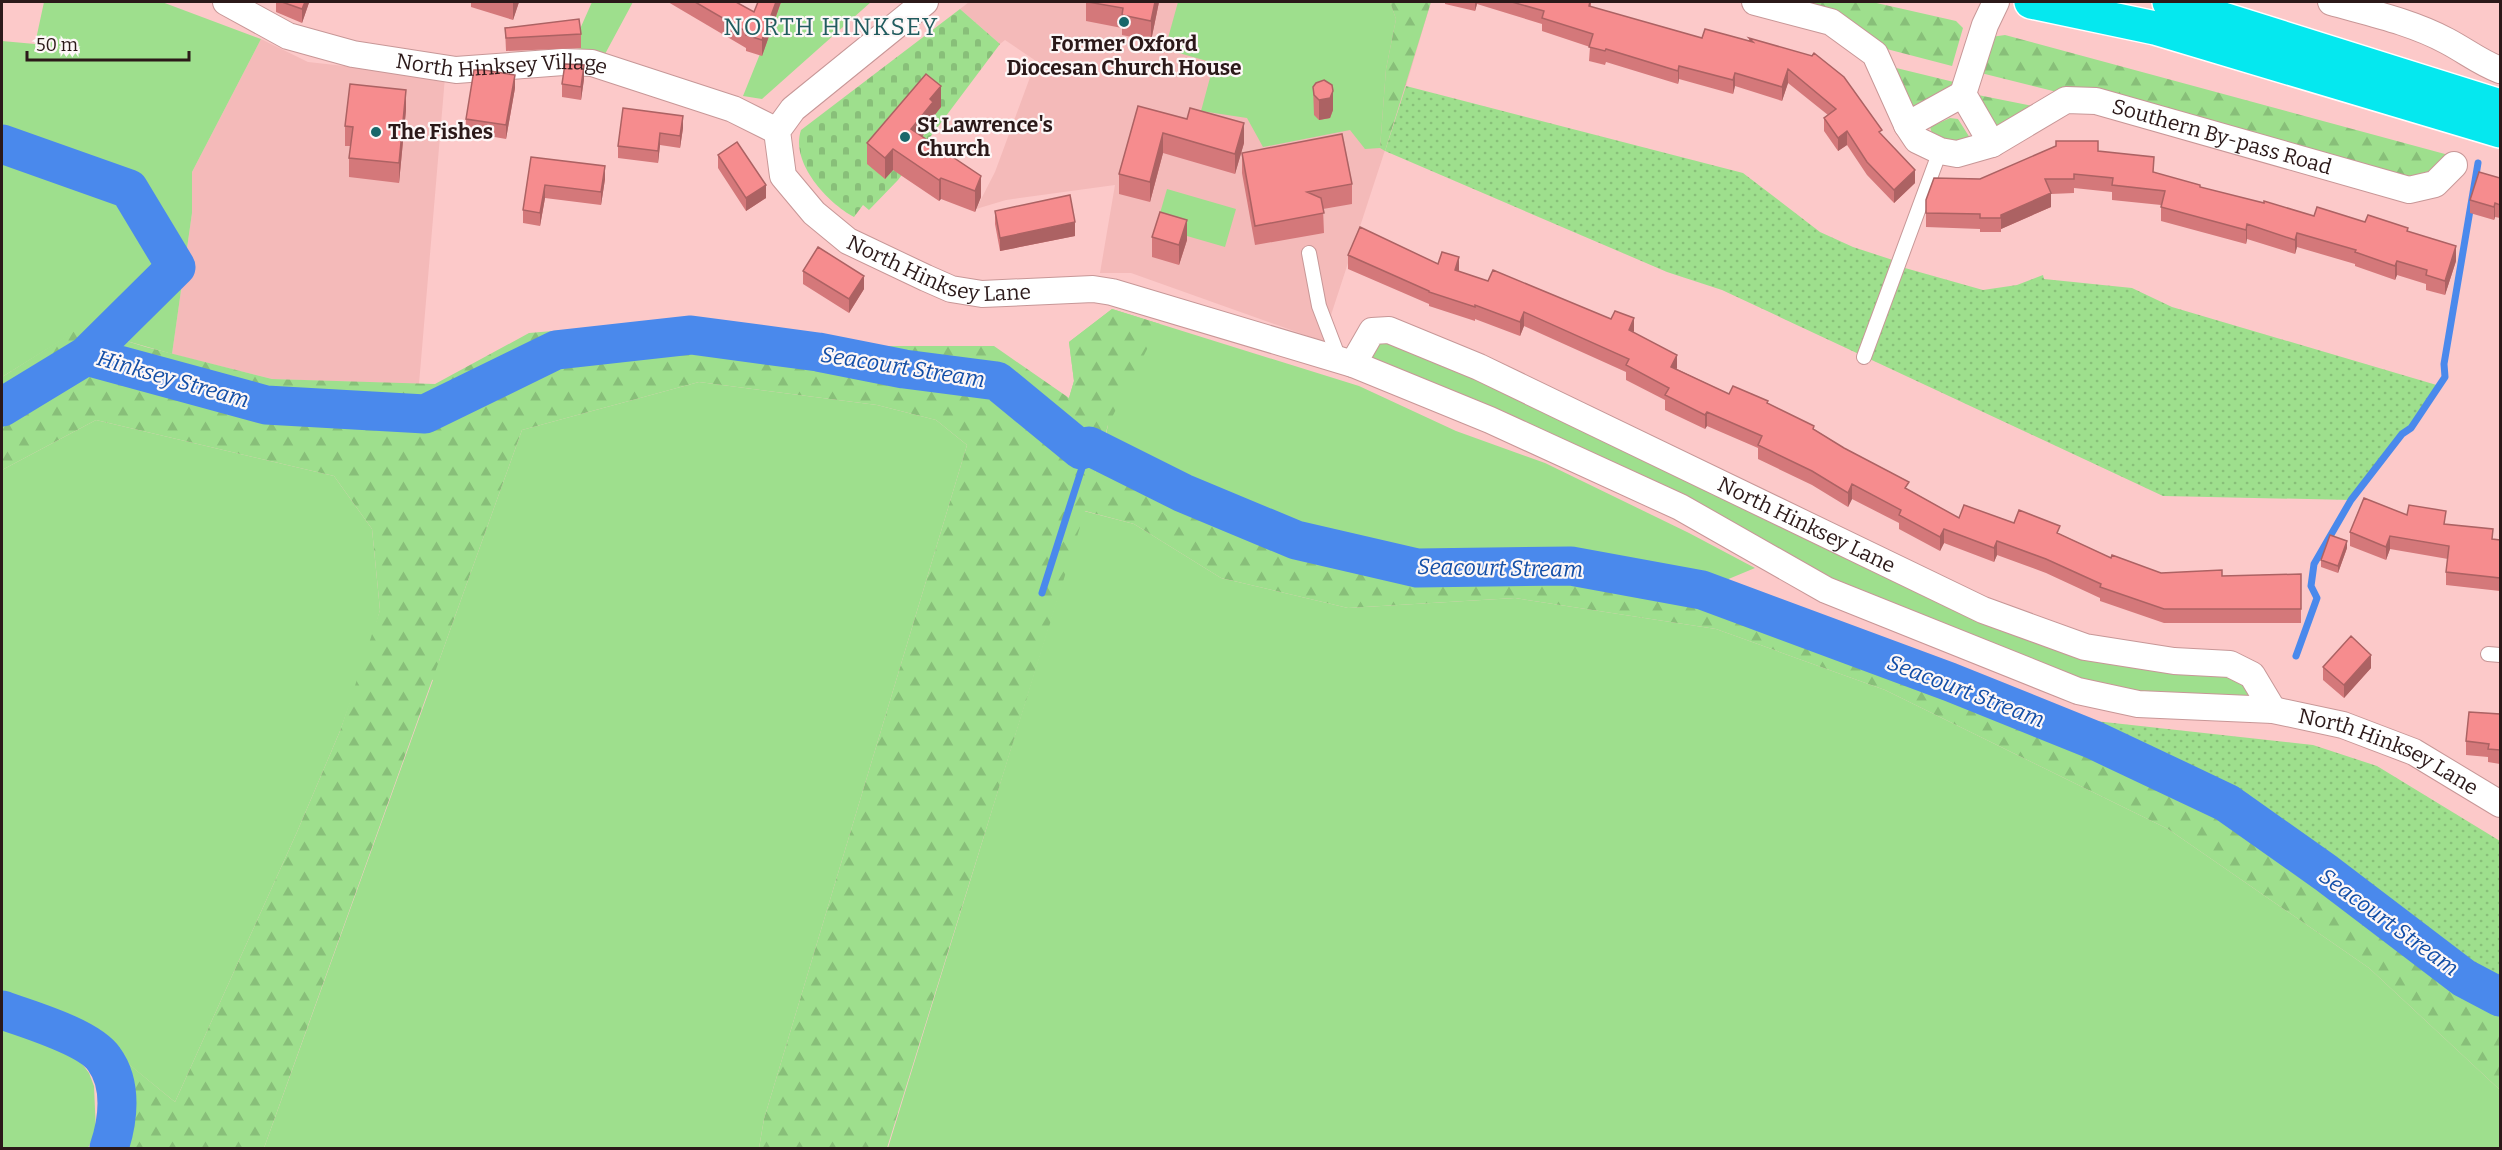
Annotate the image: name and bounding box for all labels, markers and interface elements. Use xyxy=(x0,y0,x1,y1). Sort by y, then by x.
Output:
district label: NORTH HINKSEY xyxy=(723,13,939,41)
marker: Former Oxford Diocesan Church House xyxy=(1117,15,1131,29)
scale bar xyxy=(27,24,189,62)
place label: Former Oxford Diocesan Church House xyxy=(1006,31,1242,81)
text: 50 m xyxy=(36,34,78,56)
street label: North Hinksey Village xyxy=(394,48,611,83)
street label: Southern By-pass Road xyxy=(2109,93,2335,180)
place label: St Lawrence's Church xyxy=(917,112,1053,162)
place label: The Fishes xyxy=(388,119,493,145)
marker: The Fishes xyxy=(369,125,383,139)
marker: St Lawrence's Church xyxy=(898,130,912,144)
street label: North Hinksey Lane xyxy=(843,229,1032,307)
water label: Seacourt Stream xyxy=(819,341,987,393)
water label: Hinksey Stream xyxy=(94,344,252,414)
street label: North Hinksey Lane xyxy=(1714,471,1900,579)
water label: Seacourt Stream xyxy=(1417,553,1583,583)
water label: Seacourt Stream xyxy=(1884,649,2048,733)
street label: North Hinksey Lane xyxy=(2296,703,2483,801)
water label: Seacourt Stream xyxy=(2314,862,2464,982)

